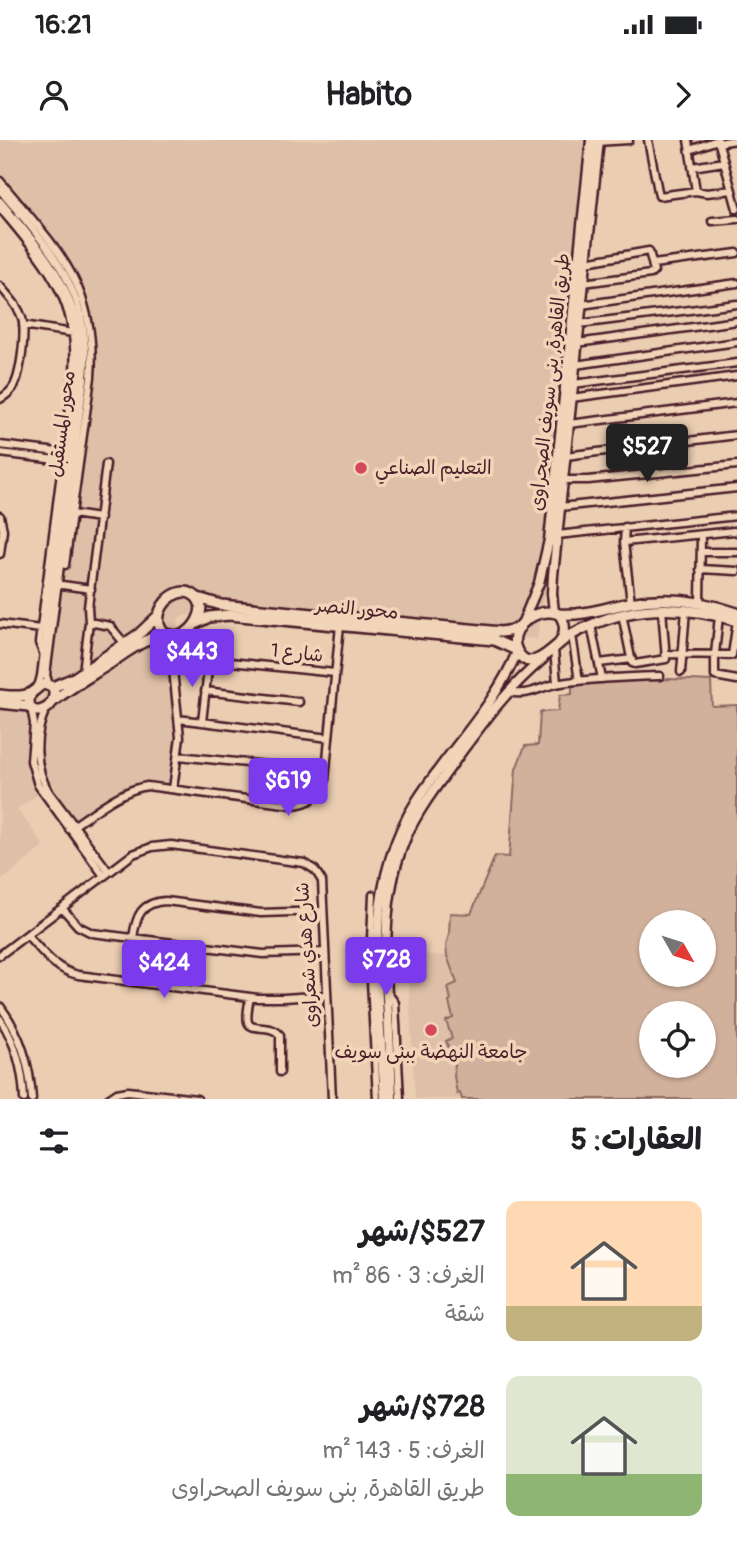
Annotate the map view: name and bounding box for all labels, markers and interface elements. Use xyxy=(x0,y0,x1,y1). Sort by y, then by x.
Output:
text: 16:21 xyxy=(35,9,92,41)
text: Habito xyxy=(325,75,412,115)
icon: person xyxy=(35,76,73,114)
icon: forward xyxy=(664,76,702,114)
street label: طريق القاهرة, بنى سويف الصحراوى xyxy=(525,252,575,512)
street label: محور المستقبل xyxy=(44,369,80,479)
pin: $527 xyxy=(606,424,688,484)
text: $527 xyxy=(622,432,672,461)
place label: التعليم الصناعي xyxy=(375,456,492,484)
marker: التعليم الصناعي xyxy=(353,460,369,476)
street label: محور النصر xyxy=(313,593,399,625)
pin: $443 xyxy=(151,630,233,689)
text: $443 xyxy=(166,637,218,666)
street label: شارع 1 xyxy=(269,638,324,669)
pin: $619 xyxy=(247,758,329,818)
text: $619 xyxy=(265,766,311,795)
street label: شارع هدي شعراوى xyxy=(290,881,326,1029)
north arrow xyxy=(639,910,716,987)
map controls xyxy=(639,910,716,1078)
pin: $728 xyxy=(345,938,427,997)
pin: $424 xyxy=(123,940,205,1000)
text: $728 xyxy=(361,945,411,974)
text: $424 xyxy=(138,948,190,977)
button: locate xyxy=(639,1001,716,1078)
marker: جامعة النهضة ببنى سويف xyxy=(423,1022,439,1038)
place label: جامعة النهضة ببنى سويف xyxy=(335,1040,527,1064)
text: العقارات: 5 xyxy=(571,1121,702,1158)
icon: filters xyxy=(35,1122,73,1160)
text: $527/شهر xyxy=(359,1213,485,1250)
icon: home xyxy=(562,1229,646,1313)
text: الغرف: 3 · 86 m² xyxy=(332,1261,485,1290)
text: شقة xyxy=(445,1299,485,1328)
text: $728/شهر xyxy=(360,1388,485,1425)
icon: home xyxy=(562,1404,646,1488)
text: الغرف: 5 · 143 m² xyxy=(322,1436,485,1465)
text: طريق القاهرة, بنى سويف الصحراوى xyxy=(171,1474,485,1503)

